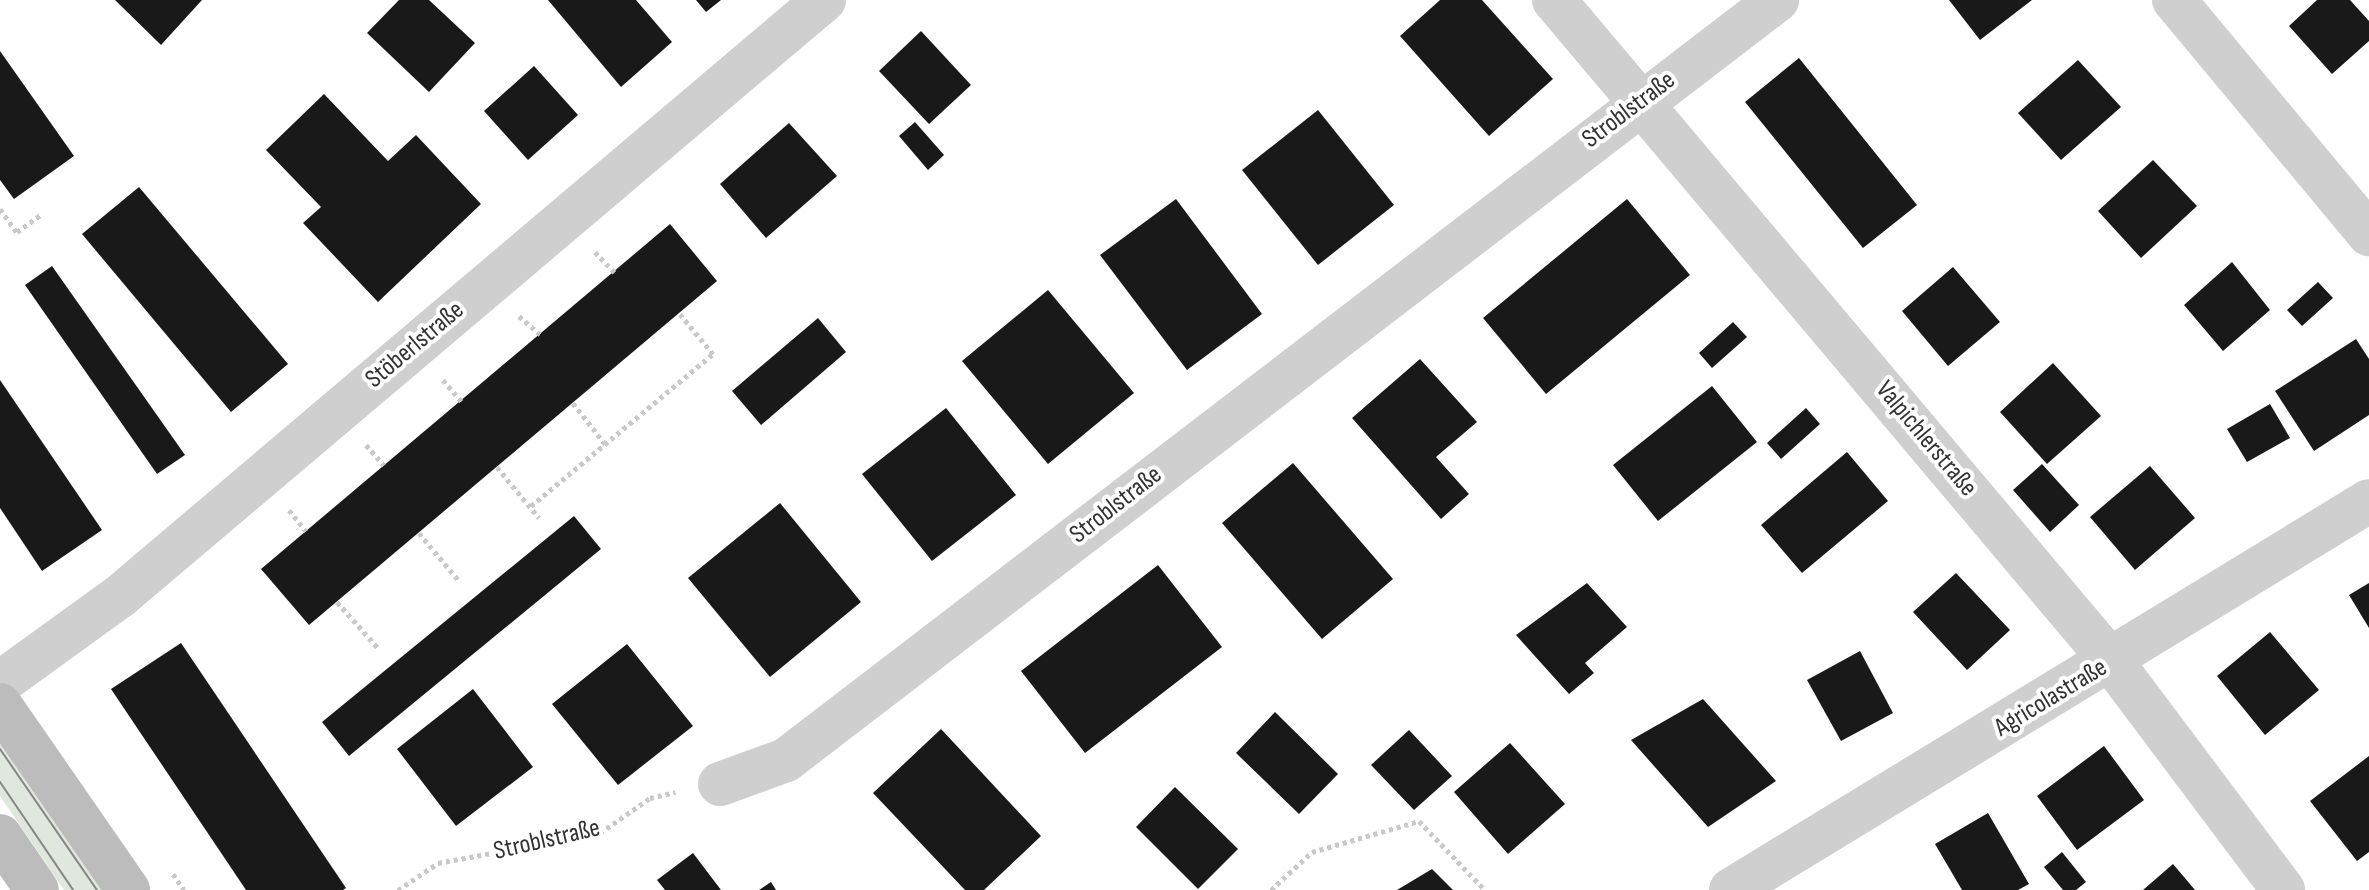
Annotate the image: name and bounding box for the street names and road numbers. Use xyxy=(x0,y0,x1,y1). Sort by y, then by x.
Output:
street label: Stroblstraße xyxy=(1576,65,1682,155)
street label: Stöberlstraße xyxy=(359,295,471,395)
street label: Valpichlerstraße xyxy=(1869,375,1983,503)
street label: Stroblstraße xyxy=(1064,459,1168,551)
street label: Agricolastraße xyxy=(1989,652,2113,744)
street label: Stroblstraße xyxy=(491,813,603,867)

